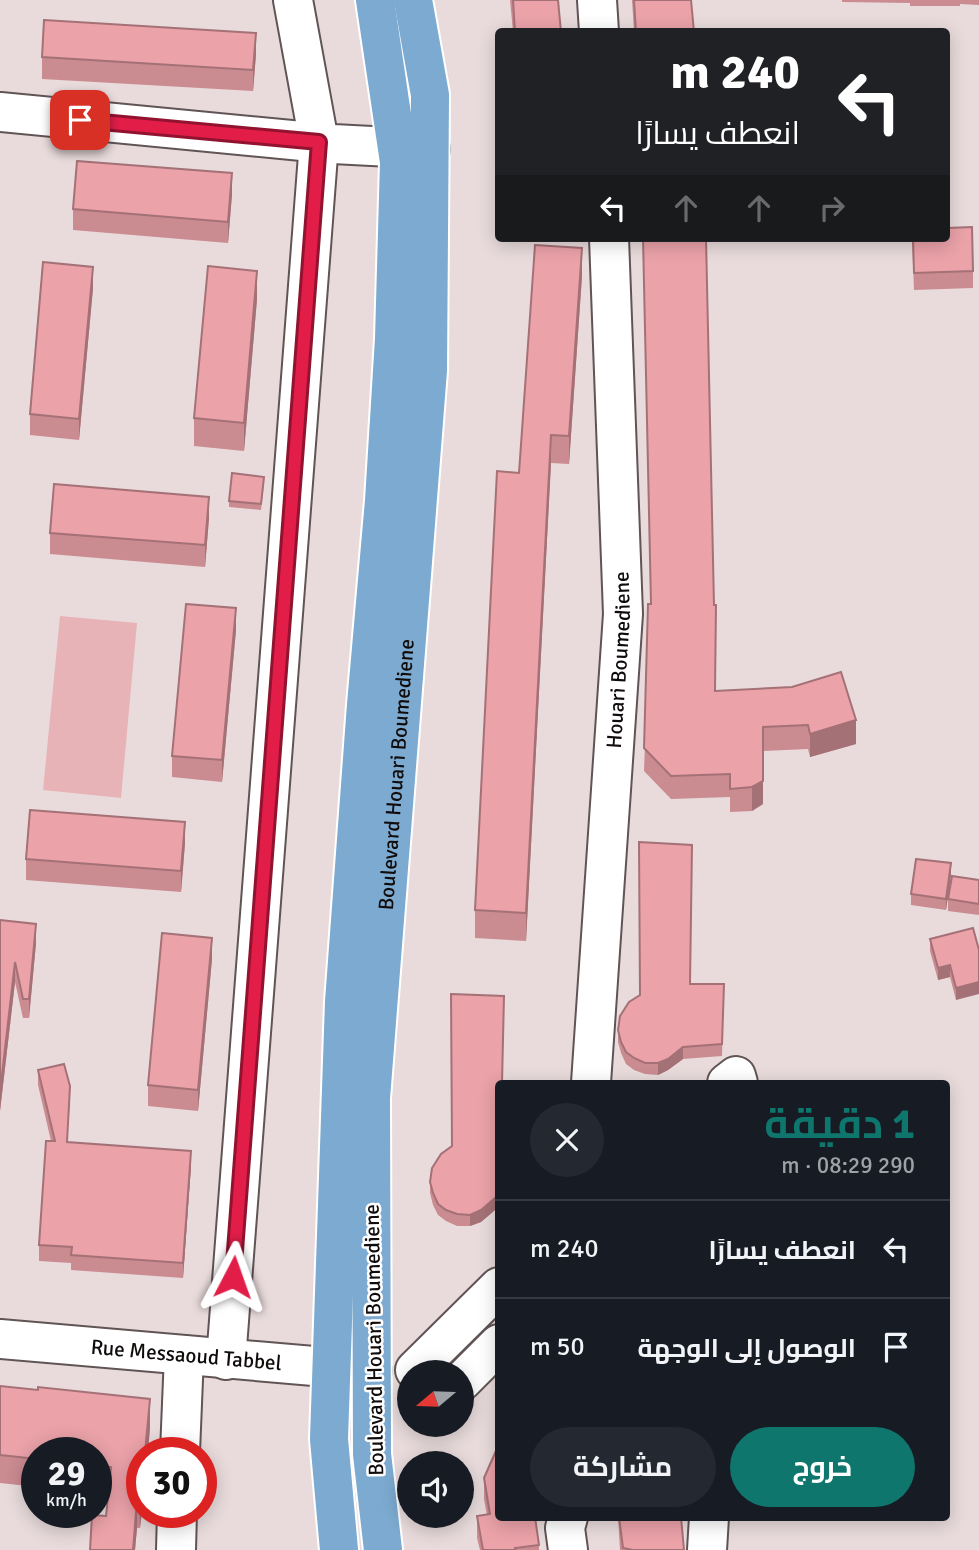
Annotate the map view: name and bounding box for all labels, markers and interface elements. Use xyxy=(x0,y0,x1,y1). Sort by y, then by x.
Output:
text: 240 m xyxy=(670,42,800,102)
icon: left xyxy=(824,56,915,147)
pin xyxy=(50,90,110,150)
icon: arrive xyxy=(61,101,99,139)
text: انعطف يسارًا xyxy=(635,114,800,153)
icon: left xyxy=(594,189,632,227)
icon: ahead xyxy=(667,189,705,227)
icon: ahead xyxy=(740,189,778,227)
icon: right xyxy=(813,189,851,227)
street label: Houari Boumediene xyxy=(601,571,636,749)
street label: Boulevard Houari Boumediene xyxy=(373,638,420,911)
text: 1 دقيقة xyxy=(764,1099,915,1150)
button: close xyxy=(530,1103,604,1177)
text: 290 m · 08:29 xyxy=(781,1151,915,1180)
street label: Boulevard Houari Boumediene xyxy=(359,1204,389,1476)
icon: left xyxy=(877,1230,915,1268)
text: 240 m xyxy=(530,1233,599,1265)
text: انعطف يسارًا xyxy=(708,1235,856,1267)
position arrow xyxy=(196,1240,270,1314)
icon: arrive xyxy=(877,1328,915,1366)
text: 50 m xyxy=(530,1331,585,1363)
text: الوصول إلى الوجهة xyxy=(637,1333,856,1365)
street label: Rue Messaoud Tabbel xyxy=(90,1334,283,1376)
north arrow xyxy=(397,1360,474,1437)
map controls xyxy=(397,1360,474,1528)
button: مشاركة xyxy=(530,1427,716,1507)
button: خروج xyxy=(730,1427,915,1507)
speed limit sign: 30 xyxy=(126,1437,217,1528)
button: sound xyxy=(397,1451,474,1528)
text: 29 xyxy=(48,1452,85,1495)
text: km/h xyxy=(46,1489,87,1511)

